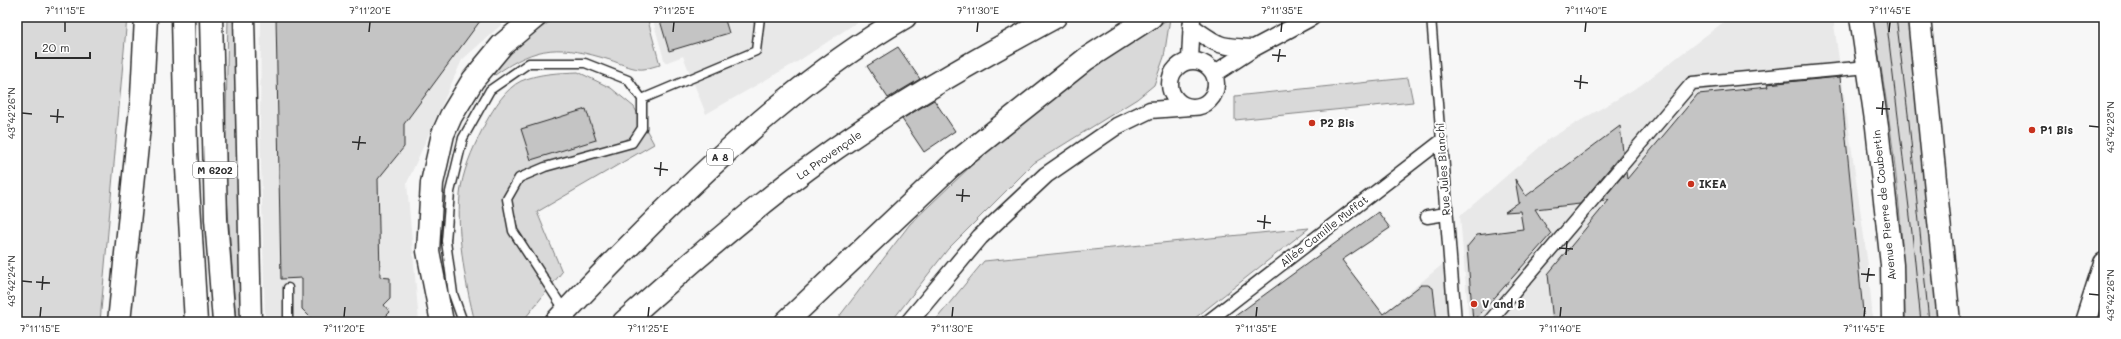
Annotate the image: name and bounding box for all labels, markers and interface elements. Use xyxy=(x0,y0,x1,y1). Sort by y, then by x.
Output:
text: 7°11'15"E xyxy=(45,3,85,17)
text: 7°11'20"E xyxy=(349,3,391,17)
text: 7°11'25"E xyxy=(653,3,695,17)
text: 7°11'30"E xyxy=(957,3,999,17)
text: 7°11'35"E xyxy=(1261,3,1303,17)
text: 7°11'40"E xyxy=(1565,3,1607,17)
text: 7°11'45"E xyxy=(1869,3,1911,17)
scale bar xyxy=(36,34,90,60)
text: 20 m xyxy=(42,39,70,55)
text: 43°42'26"N xyxy=(4,87,18,139)
text: 43°42'28"N xyxy=(2103,101,2117,153)
place label: P2 Bis xyxy=(1320,115,1355,130)
marker: P2 Bis xyxy=(1307,118,1317,128)
street label: Rue Jules Bianchi xyxy=(1432,122,1453,216)
place label: P1 Bis xyxy=(2040,122,2073,137)
marker: P1 Bis xyxy=(2027,125,2037,135)
street label: La Provençale xyxy=(793,126,865,183)
street label: Avenue Pierre de Coubertin xyxy=(1868,129,1899,281)
road number: A 8 xyxy=(707,149,733,165)
road number: M 6202 xyxy=(193,162,237,178)
place label: IKEA xyxy=(1699,176,1727,191)
marker: IKEA xyxy=(1686,179,1696,189)
street label: Allée Camille Muffat xyxy=(1277,191,1371,270)
text: 43°42'24"N xyxy=(4,255,18,307)
text: 43°42'26"N xyxy=(2103,269,2117,321)
place label: V and B xyxy=(1482,296,1525,311)
marker: V and B xyxy=(1469,299,1479,309)
text: 7°11'15"E xyxy=(20,321,60,335)
text: 7°11'20"E xyxy=(323,321,365,335)
text: 7°11'25"E xyxy=(627,321,669,335)
text: 7°11'30"E xyxy=(931,321,973,335)
text: 7°11'35"E xyxy=(1235,321,1277,335)
text: 7°11'40"E xyxy=(1539,321,1581,335)
text: 7°11'45"E xyxy=(1843,321,1885,335)

